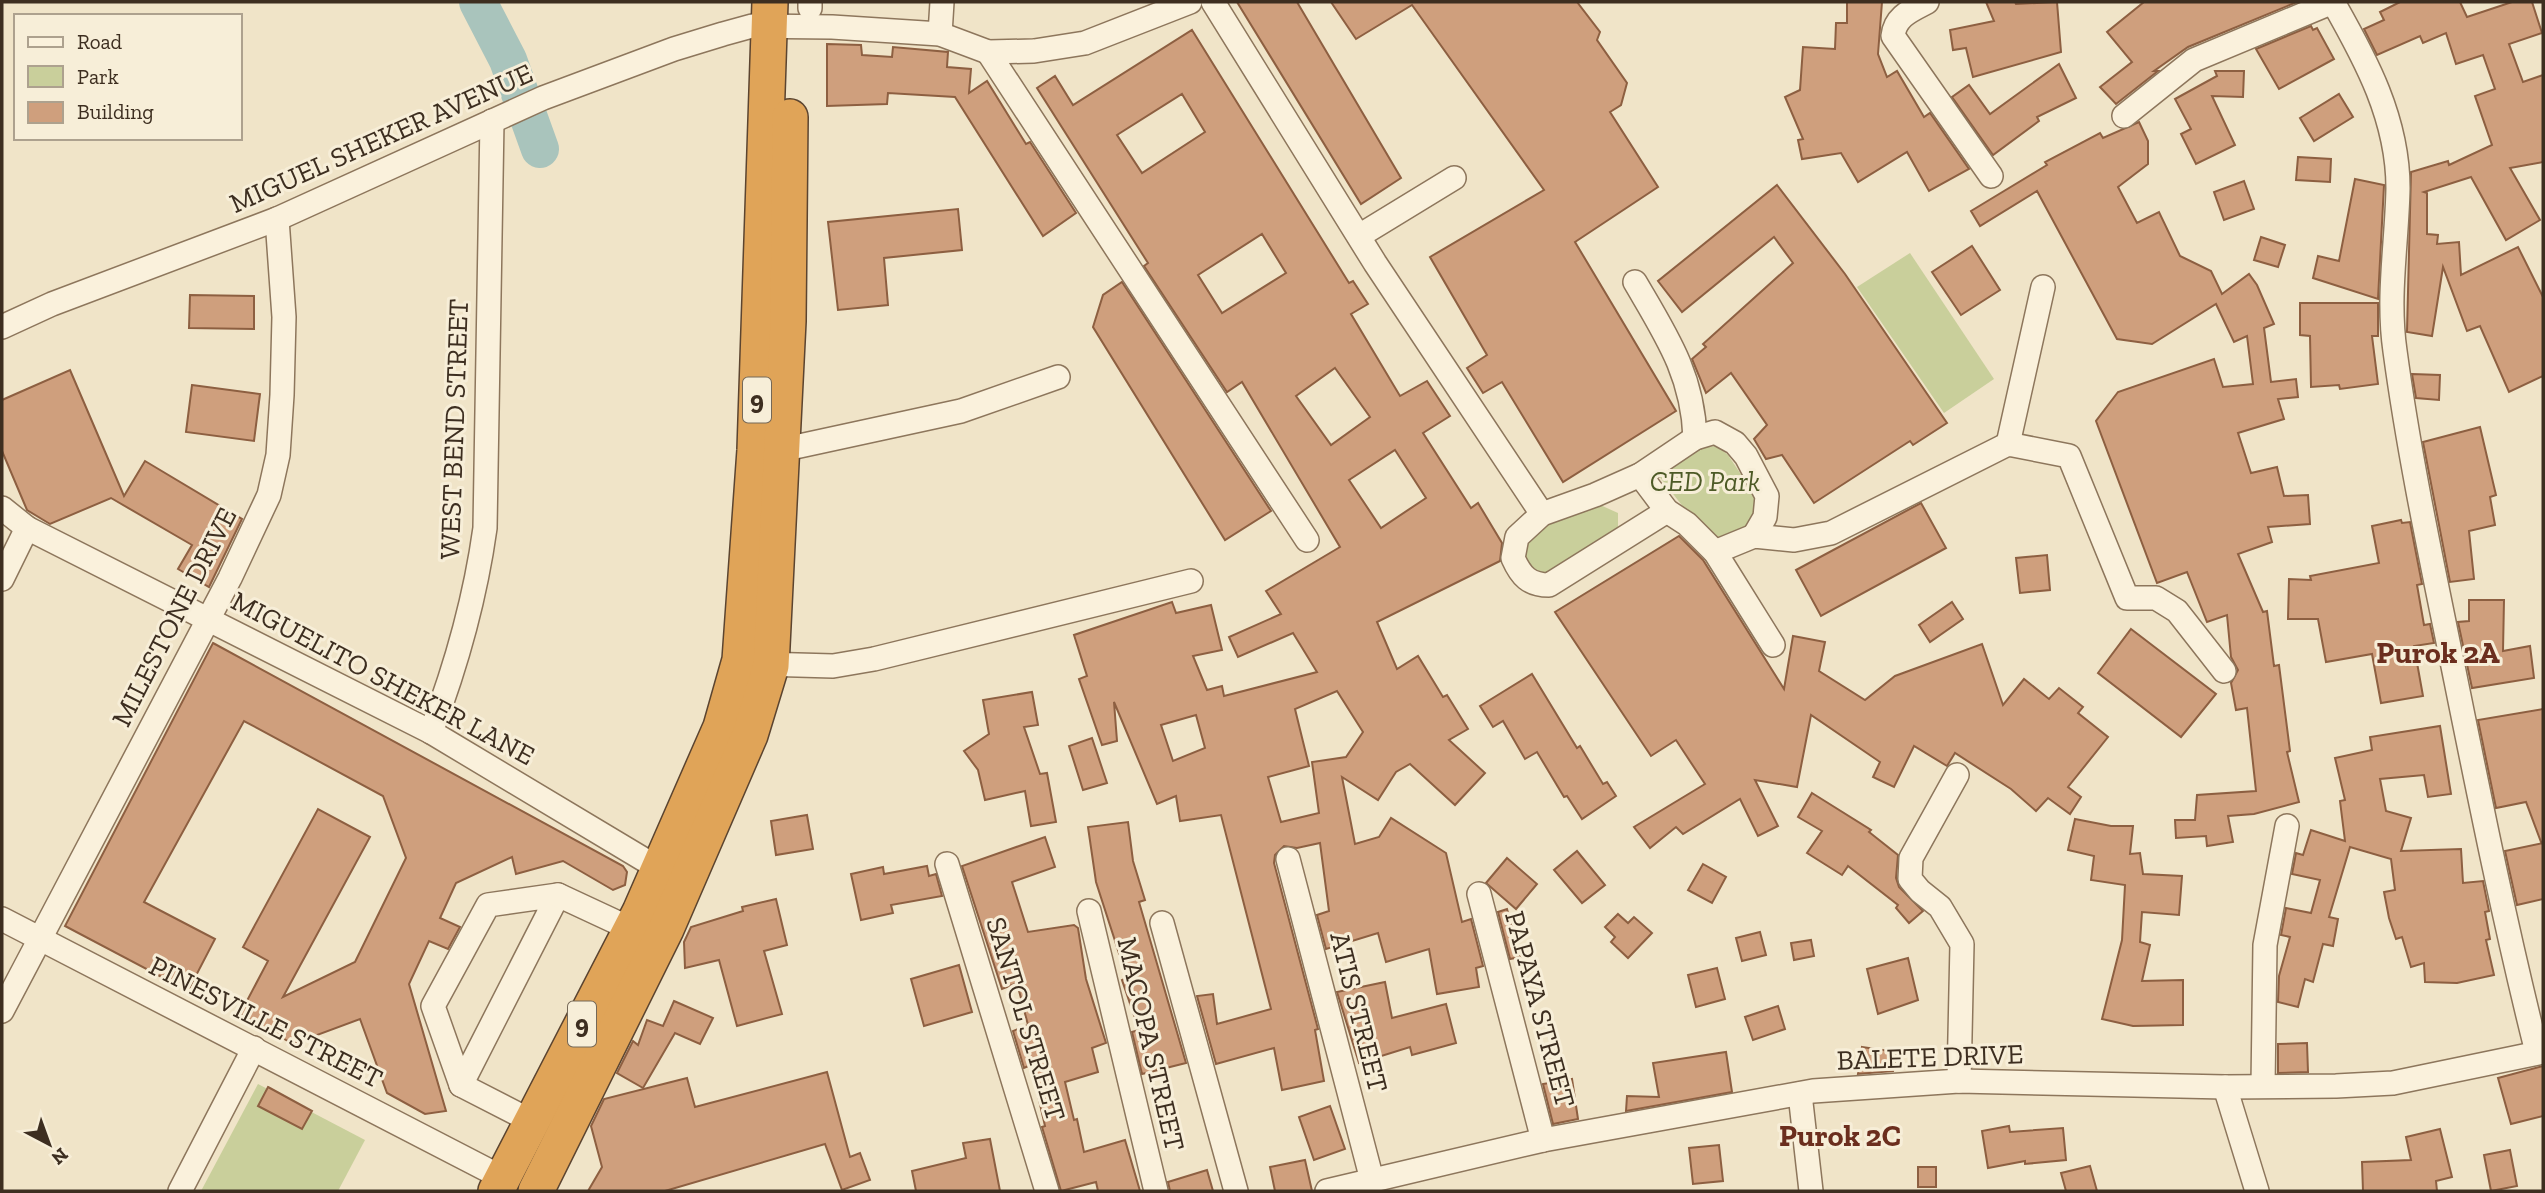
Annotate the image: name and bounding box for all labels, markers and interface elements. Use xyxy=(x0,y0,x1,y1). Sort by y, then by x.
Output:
legend xyxy=(14,14,242,140)
text: Road xyxy=(77,29,123,54)
street label: MIGUEL SHEKER AVENUE xyxy=(224,56,538,220)
text: Park xyxy=(77,64,119,89)
text: Building xyxy=(77,99,154,124)
street label: WEST BEND STREET xyxy=(433,298,475,560)
road number: 9 xyxy=(743,378,771,422)
park label: CED Park xyxy=(1650,465,1760,498)
street label: MILESTONE DRIVE xyxy=(104,502,244,732)
street label: MIGUELITO SHEKER LANE xyxy=(226,584,540,772)
district label: Purok 2A xyxy=(2376,635,2500,671)
street label: PAPAYA STREET xyxy=(1498,907,1582,1111)
street label: SANTOL STREET xyxy=(979,913,1073,1125)
street label: ATIS STREET xyxy=(1323,928,1395,1096)
street label: MACOPA STREET xyxy=(1110,934,1192,1154)
street label: PINESVILLE STREET xyxy=(144,949,388,1095)
road number: 9 xyxy=(568,1001,596,1046)
street label: BALETE DRIVE xyxy=(1836,1037,2024,1077)
north arrow xyxy=(14,1109,84,1179)
district label: Purok 2C xyxy=(1779,1118,1901,1154)
text: N xyxy=(47,1143,73,1170)

